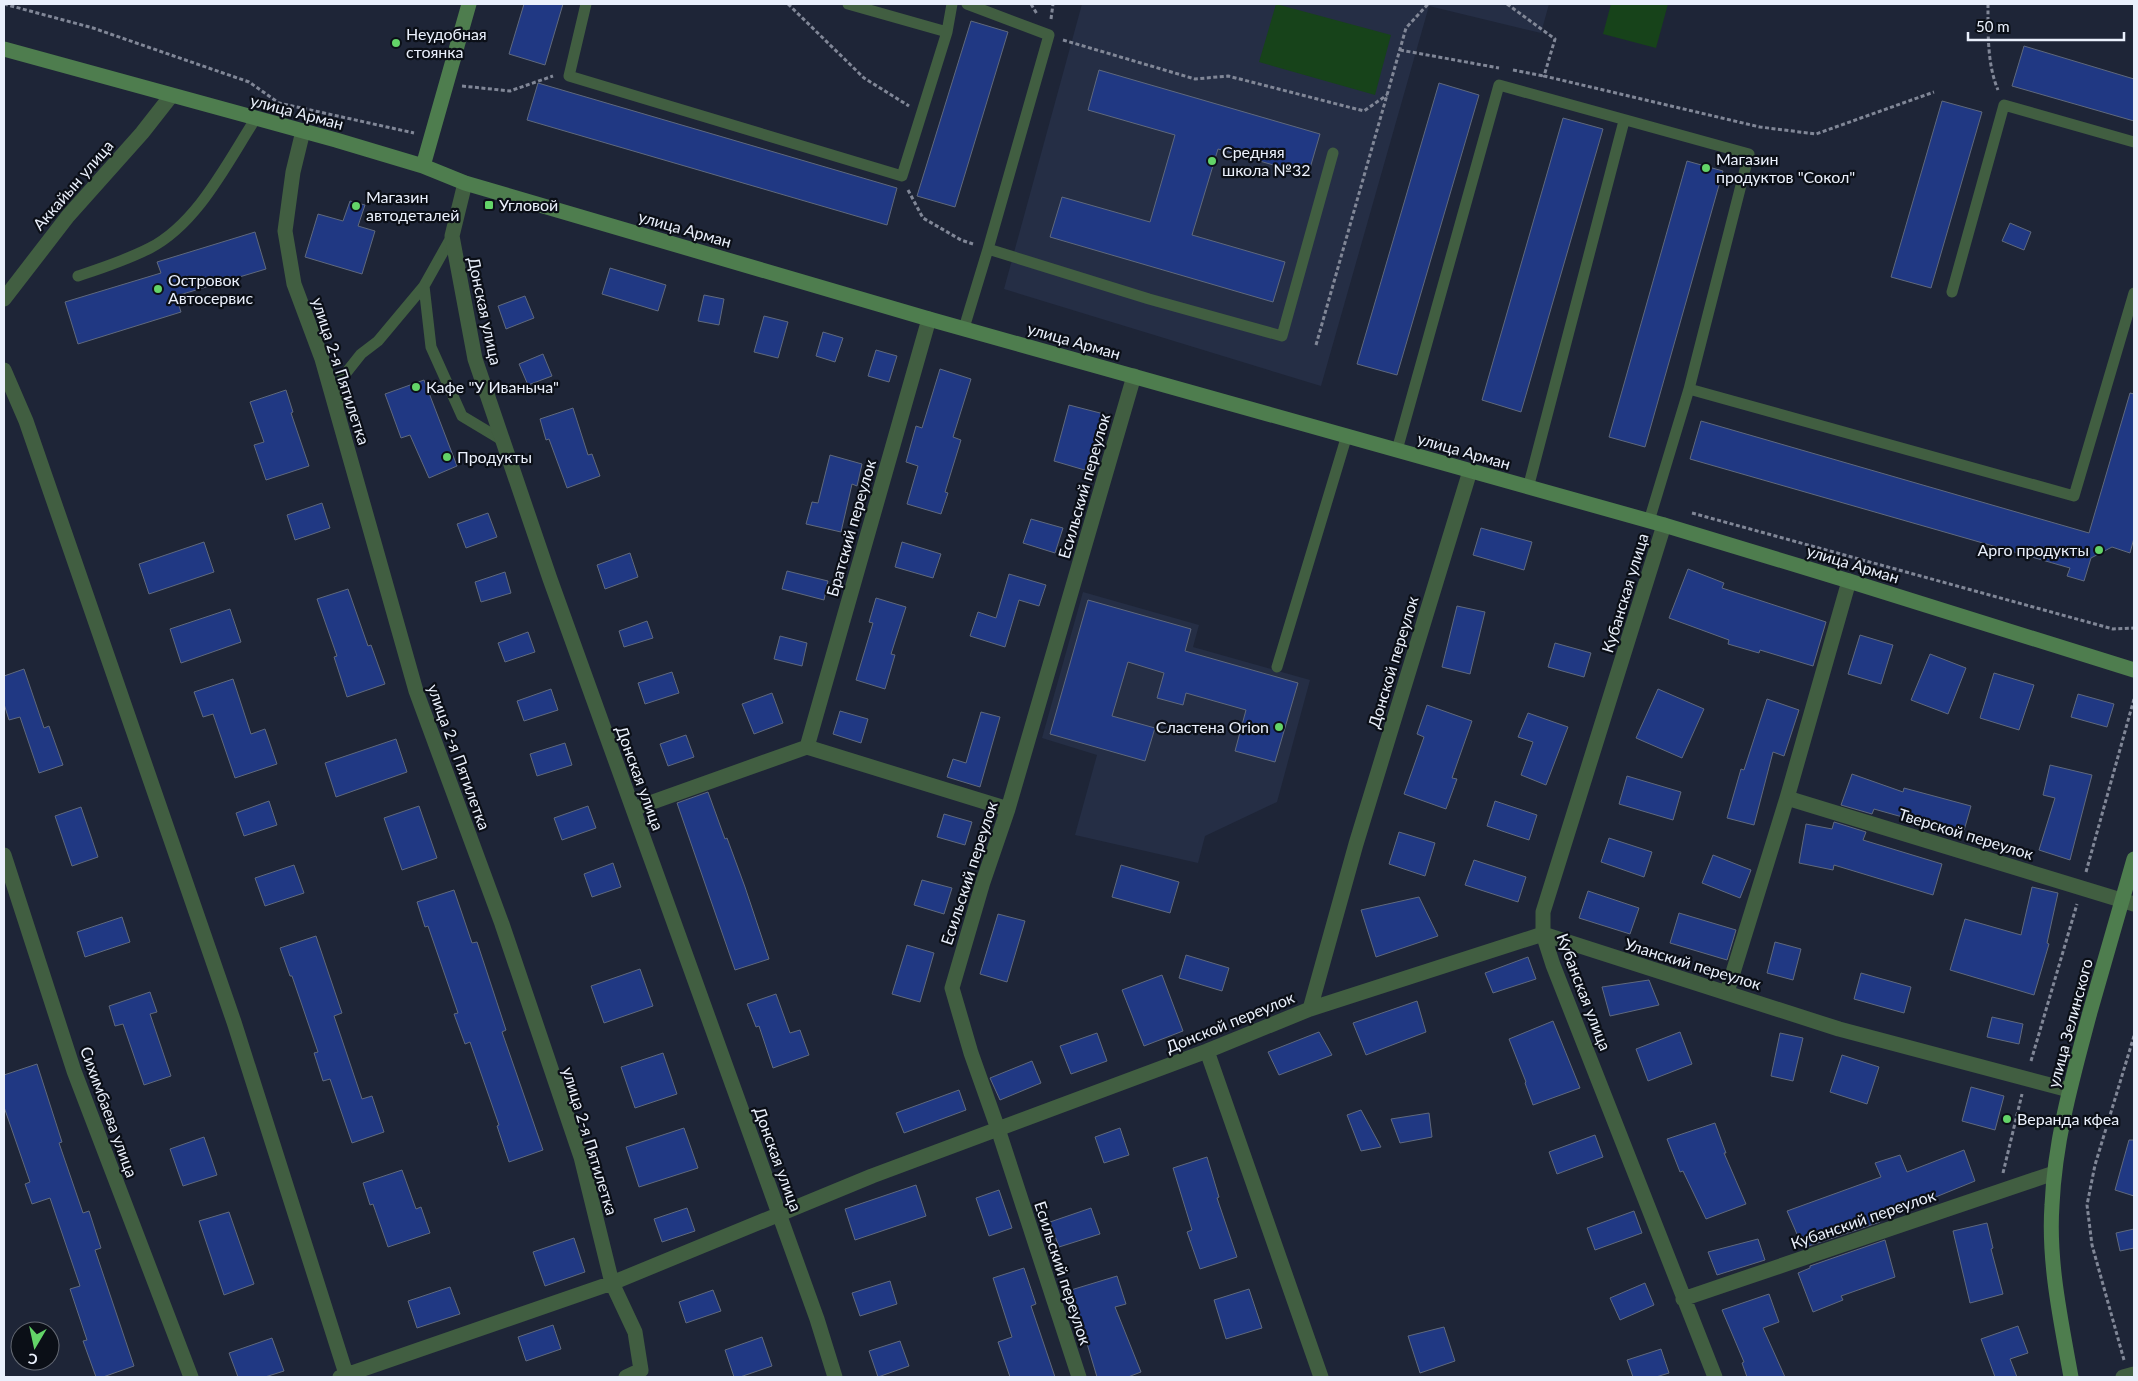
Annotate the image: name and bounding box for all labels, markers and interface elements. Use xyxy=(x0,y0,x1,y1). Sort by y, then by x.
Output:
scale bar xyxy=(1968,10,2124,42)
text: 50 m xyxy=(1976,17,2010,35)
place label: Неудобная стоянка xyxy=(406,24,487,61)
marker: Неудобная стоянка xyxy=(390,37,402,49)
street label: улица Арман xyxy=(248,90,346,133)
street label: Аккайын улица xyxy=(28,136,117,233)
place label: Средняя школа №32 xyxy=(1222,142,1310,179)
place label: Магазин продуктов "Сокол" xyxy=(1716,149,1855,186)
marker: Средняя школа №32 xyxy=(1206,155,1218,167)
marker: Магазин продуктов "Сокол" xyxy=(1700,162,1712,174)
place label: Магазин автодеталей xyxy=(366,187,459,224)
place label: Угловой xyxy=(499,195,558,214)
marker: Угловой xyxy=(483,199,495,211)
marker: Магазин автодеталей xyxy=(350,200,362,212)
street label: улица Арман xyxy=(636,206,734,251)
street label: Донская улица xyxy=(465,255,506,367)
place label: Островок Автосервис xyxy=(168,270,253,307)
marker: Островок Автосервис xyxy=(152,283,164,295)
street label: улица 2-я Пятилетка xyxy=(309,295,374,447)
street label: улица Арман xyxy=(1025,318,1123,363)
place label: Кафе "У Иваныча" xyxy=(426,377,559,396)
marker: Кафе "У Иваныча" xyxy=(410,381,422,393)
street label: Есильский переулок xyxy=(1054,410,1114,561)
street label: улица Арман xyxy=(1415,428,1513,473)
place label: Продукты xyxy=(457,447,532,466)
marker: Продукты xyxy=(441,451,453,463)
street label: Братский переулок xyxy=(822,457,879,599)
street label: Кубанская улица xyxy=(1597,531,1652,655)
street label: улица Арман xyxy=(1805,540,1902,587)
place label: Арго продукты xyxy=(1977,540,2089,559)
marker: Арго продукты xyxy=(2093,544,2105,556)
street label: Донской переулок xyxy=(1363,593,1422,730)
street label: улица 2-я Пятилетка xyxy=(424,681,495,832)
place label: Сластена Orion xyxy=(1156,717,1269,736)
marker: Сластена Orion xyxy=(1273,721,1285,733)
street label: Донская улица xyxy=(613,723,668,833)
street label: Есильский переулок xyxy=(936,798,1001,947)
street label: Тверской переулок xyxy=(1896,804,2036,863)
street label: Кубанская улица xyxy=(1553,931,1616,1053)
street label: Уланский переулок xyxy=(1623,934,1764,993)
street label: улица Зелинского xyxy=(2043,956,2096,1090)
street label: Донской переулок xyxy=(1163,987,1298,1056)
street label: Сихимбаева улица xyxy=(77,1044,142,1180)
street label: улица 2-я Пятилетка xyxy=(559,1065,622,1217)
street label: Донская улица xyxy=(751,1104,806,1214)
place label: Веранда кфеа xyxy=(2017,1109,2119,1128)
marker: Веранда кфеа xyxy=(2001,1113,2013,1125)
street label: Кубанский переулок xyxy=(1788,1185,1938,1252)
street label: Есильский переулок xyxy=(1031,1199,1096,1348)
north arrow xyxy=(10,1321,60,1371)
text: С xyxy=(26,1350,39,1368)

